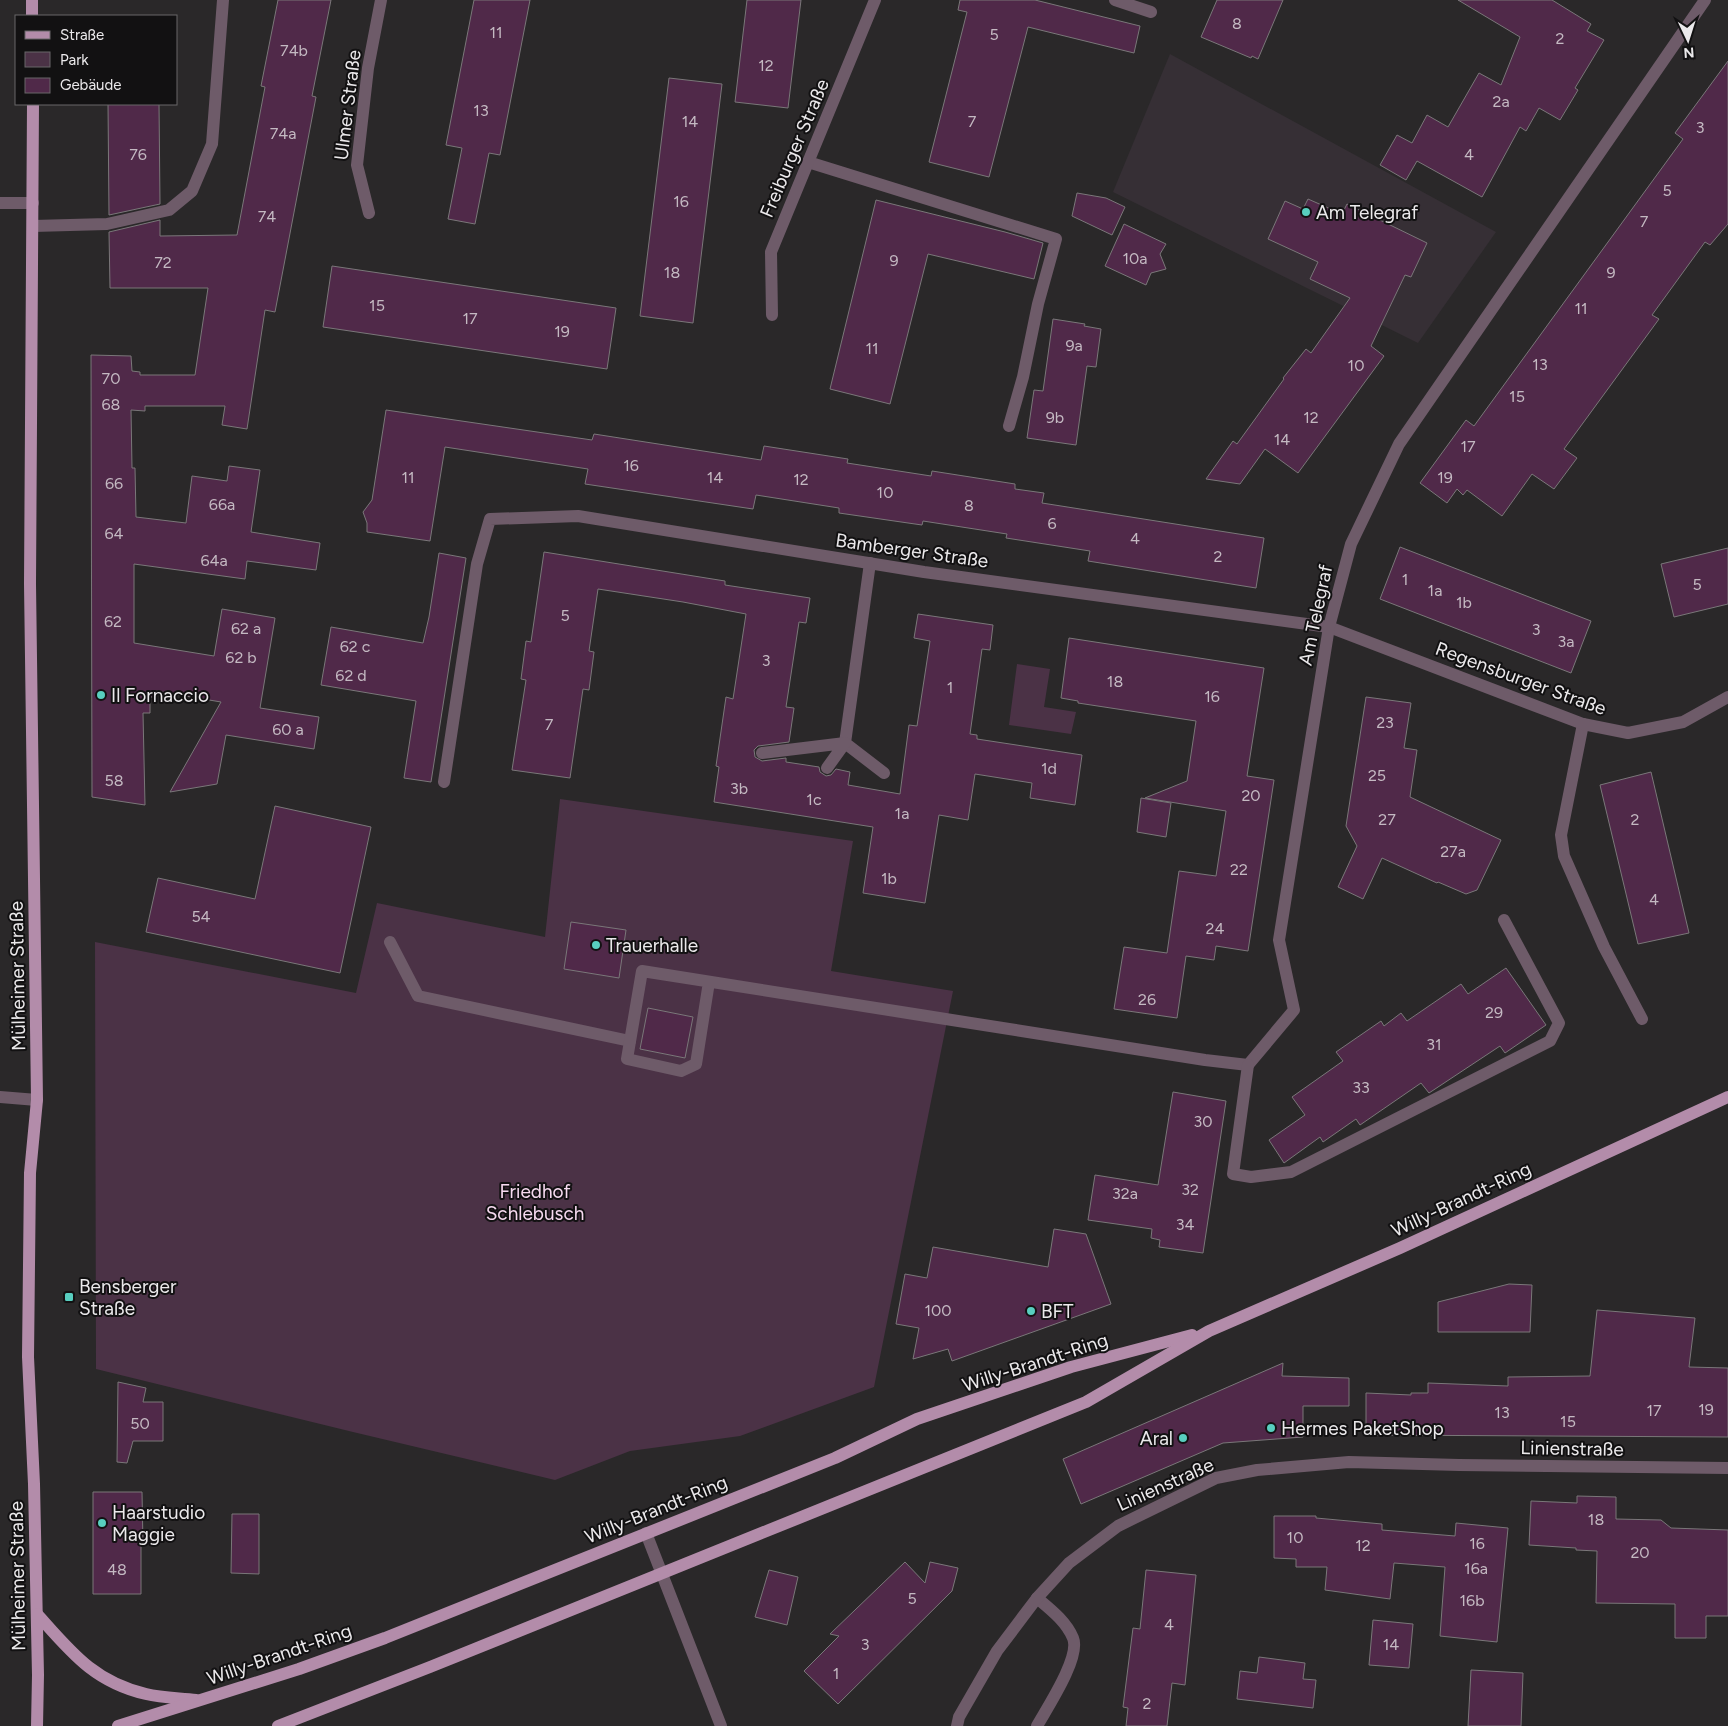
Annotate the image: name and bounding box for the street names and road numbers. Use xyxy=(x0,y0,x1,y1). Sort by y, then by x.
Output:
street label: Ulmer Straße xyxy=(329,48,366,162)
street label: Freiburger Straße xyxy=(755,75,834,221)
street label: Bamberger Straße xyxy=(834,528,990,573)
street label: Am Telegraf xyxy=(1294,563,1337,668)
street label: Regensburger Straße xyxy=(1432,637,1609,720)
street label: Mülheimer Straße xyxy=(5,901,30,1051)
street label: Willy-Brandt-Ring xyxy=(1388,1157,1535,1242)
street label: Willy-Brandt-Ring xyxy=(960,1328,1111,1397)
street label: Linienstraße xyxy=(1520,1436,1624,1461)
street label: Linienstraße xyxy=(1113,1453,1217,1516)
street label: Willy-Brandt-Ring xyxy=(582,1470,731,1549)
street label: Mülheimer Straße xyxy=(5,1501,30,1651)
street label: Willy-Brandt-Ring xyxy=(204,1619,355,1690)

